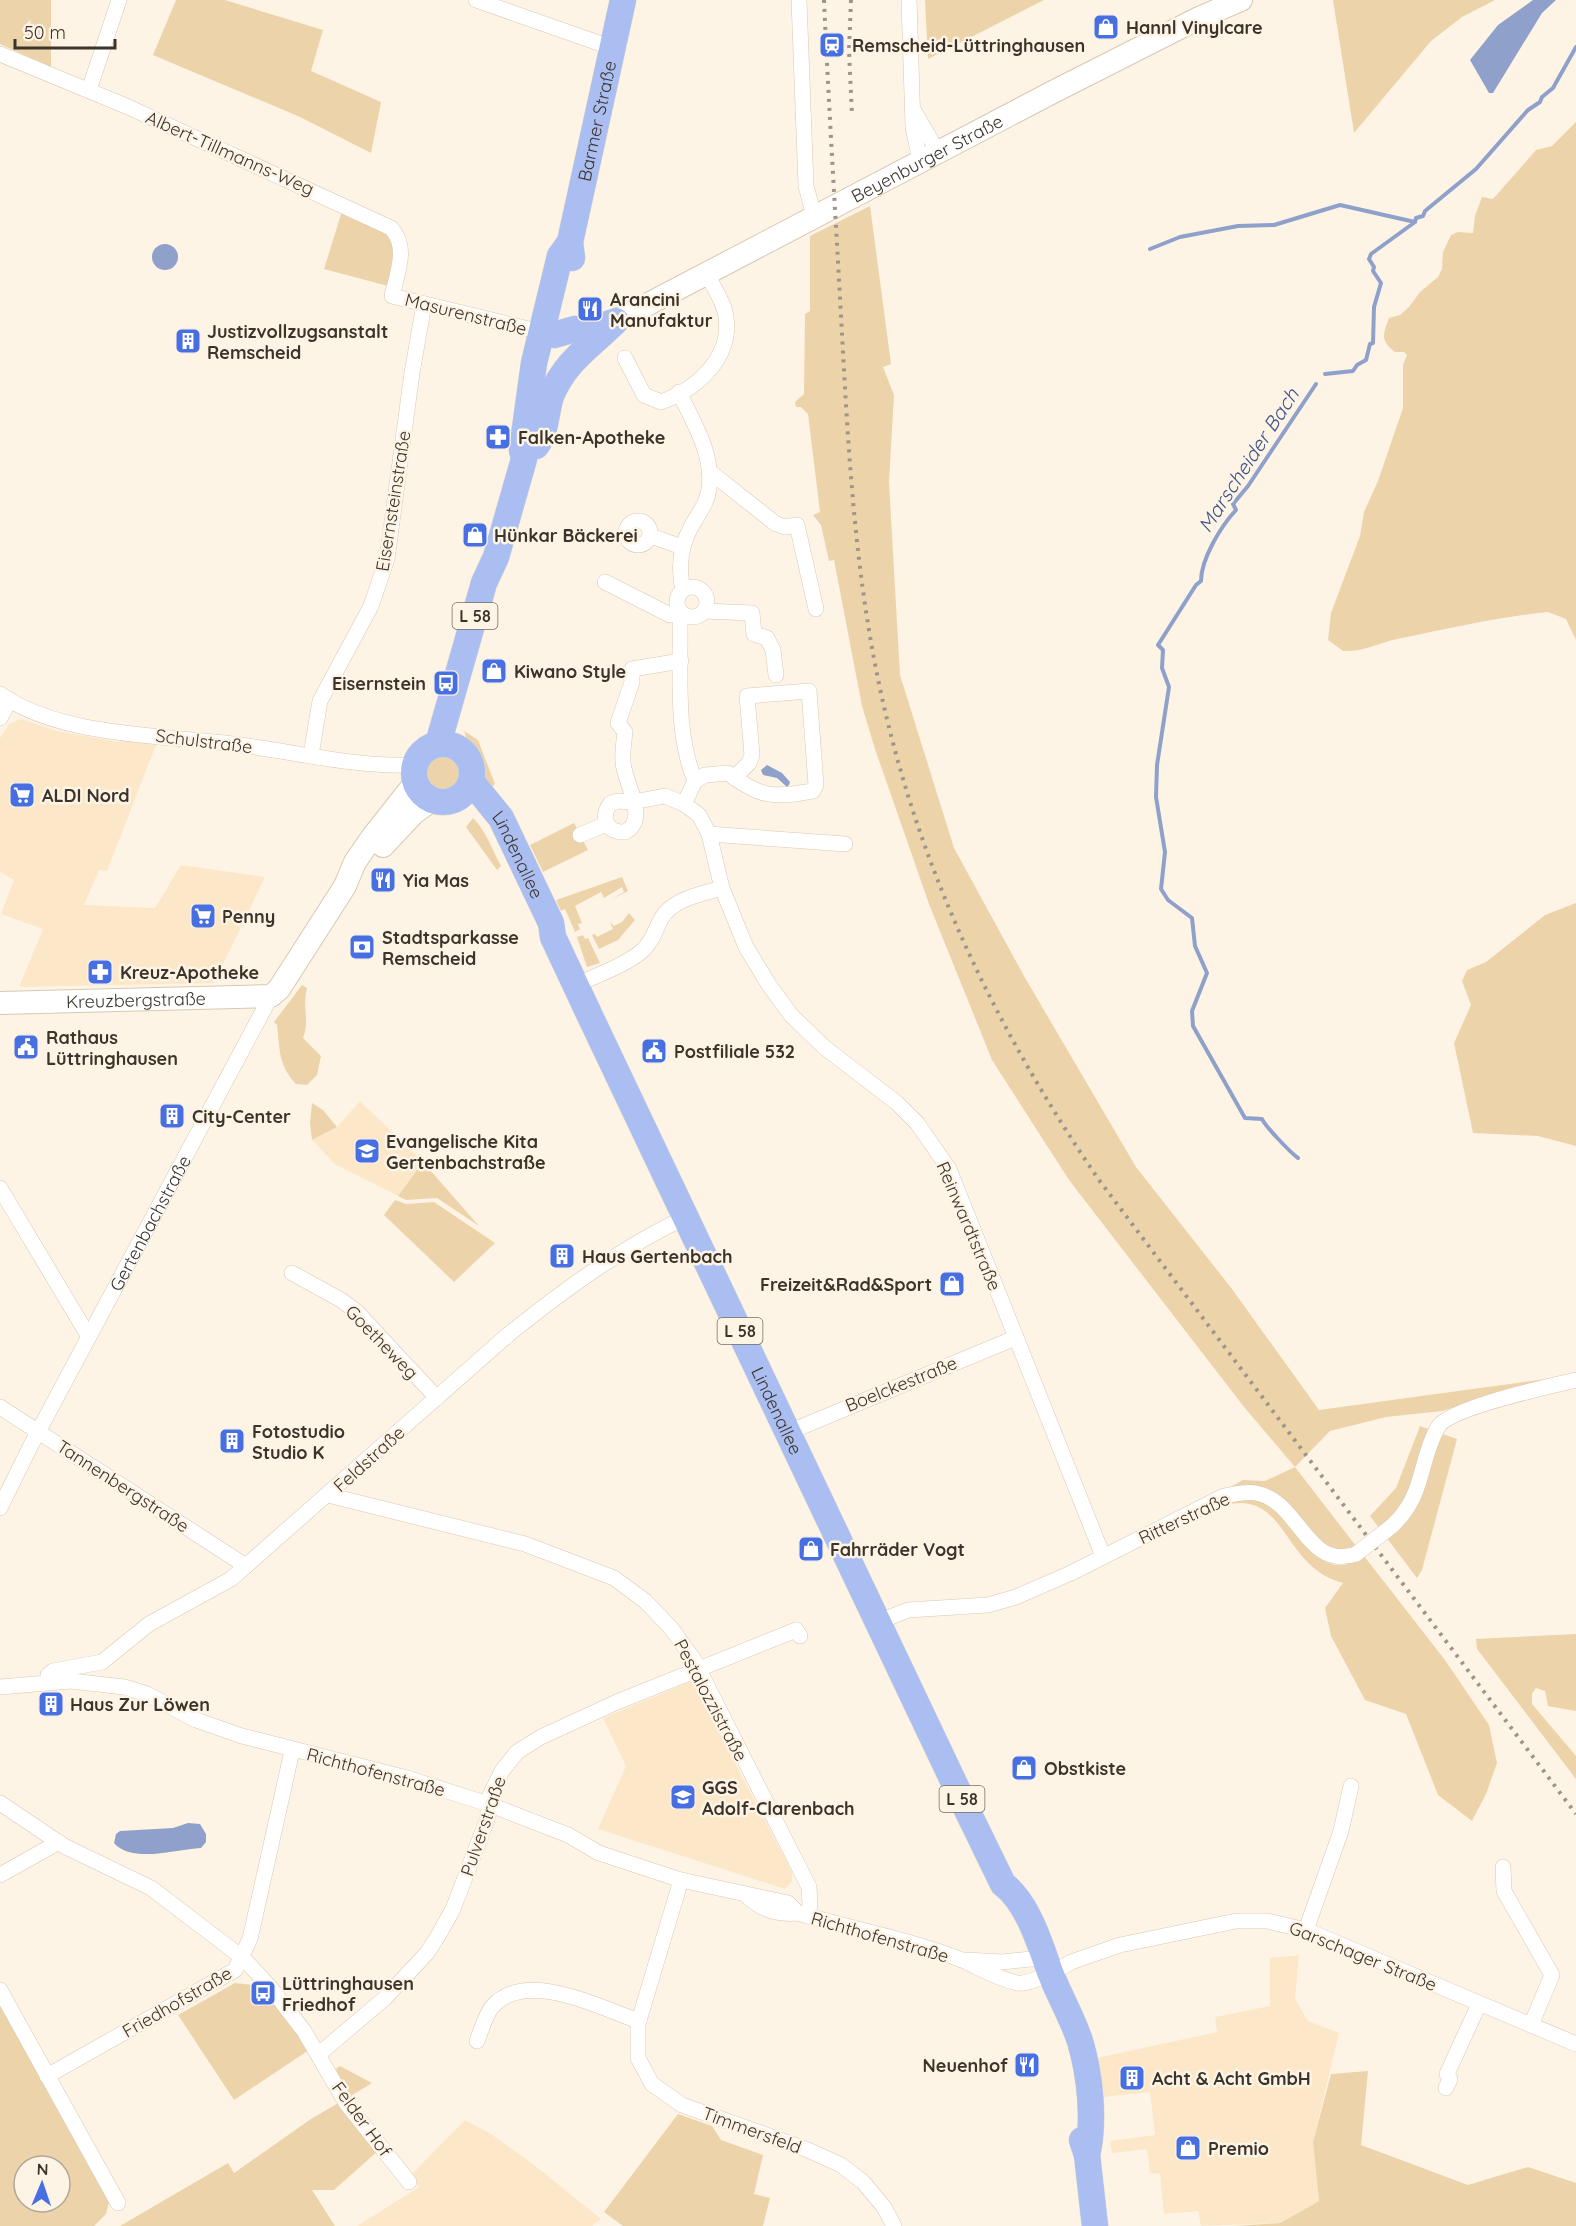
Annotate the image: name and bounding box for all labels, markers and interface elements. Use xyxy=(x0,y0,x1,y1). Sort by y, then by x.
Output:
scale bar xyxy=(15,12,116,50)
shop icon: Hannl Vinylcare xyxy=(1091,12,1121,42)
place label: Hannl Vinylcare xyxy=(1126,16,1263,39)
text: 50 m xyxy=(24,21,66,44)
station icon: Remscheid-Lüttringhausen xyxy=(817,30,847,60)
place label: Remscheid-Lüttringhausen xyxy=(852,34,1085,57)
street label: Barmer Straße xyxy=(572,58,621,184)
street label: Albert-Tillmanns-Weg xyxy=(142,105,318,201)
street label: Beyenburger Straße xyxy=(847,109,1007,207)
street label: Masurenstraße xyxy=(403,288,529,340)
place label: Arancini Manufaktur xyxy=(610,288,713,332)
restaurant icon: Arancini Manufaktur xyxy=(575,294,605,324)
place label: Justizvollzugsanstalt Remscheid xyxy=(207,320,388,364)
building icon: Justizvollzugsanstalt Remscheid xyxy=(173,326,203,356)
water label: Marscheider Bach xyxy=(1192,383,1304,537)
pharmacy icon: Falken-Apotheke xyxy=(483,422,513,452)
place label: Falken-Apotheke xyxy=(518,426,665,449)
street label: Eisernsteinstraße xyxy=(371,429,415,573)
shop icon: Hünkar Bäckerei xyxy=(460,520,490,550)
place label: Hünkar Bäckerei xyxy=(494,524,638,547)
road number: L 58 xyxy=(452,603,498,629)
shop icon: Kiwano Style xyxy=(479,656,509,686)
place label: Kiwano Style xyxy=(514,660,626,683)
bus stop icon: Eisernstein xyxy=(431,668,461,698)
place label: Eisernstein xyxy=(332,672,426,695)
street label: Schulstraße xyxy=(154,724,254,758)
supermarket icon: ALDI Nord xyxy=(7,780,37,810)
place label: ALDI Nord xyxy=(42,784,130,807)
street label: Lindenallee xyxy=(488,805,549,902)
restaurant icon: Yia Mas xyxy=(368,865,398,895)
place label: Yia Mas xyxy=(403,869,469,892)
supermarket icon: Penny xyxy=(188,901,218,931)
place label: Penny xyxy=(222,905,275,928)
place label: Stadtsparkasse Remscheid xyxy=(382,926,519,970)
bank icon: Stadtsparkasse Remscheid xyxy=(347,932,377,962)
pharmacy icon: Kreuz-Apotheke xyxy=(85,957,115,987)
place label: Kreuz-Apotheke xyxy=(120,961,259,984)
street label: Kreuzbergstraße xyxy=(66,986,206,1013)
place label: Rathaus Lüttringhausen xyxy=(46,1026,178,1070)
public building icon: Rathaus Lüttringhausen xyxy=(11,1032,41,1062)
public building icon: Postfiliale 532 xyxy=(639,1036,669,1066)
place label: Postfiliale 532 xyxy=(674,1040,795,1063)
building icon: City-Center xyxy=(157,1101,187,1131)
place label: City-Center xyxy=(192,1105,291,1128)
place label: Evangelische Kita Gertenbachstraße xyxy=(386,1130,546,1174)
school or university icon: Evangelische Kita Gertenbachstraße xyxy=(352,1136,382,1166)
street label: Gertenbachstraße xyxy=(104,1151,195,1295)
street label: Reinwardtstraße xyxy=(931,1158,1007,1294)
building icon: Haus Gertenbach xyxy=(547,1241,577,1271)
place label: Haus Gertenbach xyxy=(582,1245,732,1268)
shop icon: Freizeit&Rad&Sport xyxy=(937,1269,967,1299)
place label: Freizeit&Rad&Sport xyxy=(760,1273,932,1296)
street label: Goetheweg xyxy=(341,1300,423,1384)
road number: L 58 xyxy=(718,1318,762,1344)
street label: Boelckestraße xyxy=(842,1351,960,1417)
street label: Lindenallee xyxy=(747,1363,808,1458)
place label: Fotostudio Studio K xyxy=(252,1420,345,1464)
street label: Feldstraße xyxy=(329,1421,409,1497)
building icon: Fotostudio Studio K xyxy=(217,1426,247,1456)
street label: Tannenbergstraße xyxy=(52,1435,194,1537)
street label: Ritterstraße xyxy=(1135,1487,1233,1549)
shop icon: Fahrräder Vogt xyxy=(796,1534,826,1564)
place label: Fahrräder Vogt xyxy=(830,1538,965,1561)
street label: Pestalozzistraße xyxy=(669,1635,753,1765)
building icon: Haus Zur Löwen xyxy=(36,1689,66,1719)
place label: Haus Zur Löwen xyxy=(70,1693,210,1716)
street label: Richthofenstraße xyxy=(304,1742,448,1802)
shop icon: Obstkiste xyxy=(1009,1753,1039,1783)
place label: Obstkiste xyxy=(1044,1757,1126,1780)
street label: Pulverstraße xyxy=(455,1773,511,1879)
place label: GGS Adolf-Clarenbach xyxy=(702,1776,855,1820)
school or university icon: GGS Adolf-Clarenbach xyxy=(668,1782,698,1812)
road number: L 58 xyxy=(940,1786,984,1812)
street label: Richthofenstraße xyxy=(808,1906,952,1968)
street label: Garschager Straße xyxy=(1286,1916,1440,1996)
street label: Friedhofstraße xyxy=(118,1961,236,2043)
place label: Lüttringhausen Friedhof xyxy=(282,1972,414,2016)
bus stop icon: Lüttringhausen Friedhof xyxy=(248,1978,278,2008)
restaurant icon: Neuenhof xyxy=(1012,2050,1042,2080)
place label: Neuenhof xyxy=(923,2054,1008,2077)
building icon: Acht & Acht GmbH xyxy=(1117,2063,1147,2093)
place label: Acht & Acht GmbH xyxy=(1152,2067,1311,2090)
street label: Felder Hof xyxy=(327,2077,397,2161)
street label: Timmersfeld xyxy=(699,2101,805,2159)
shop icon: Premio xyxy=(1173,2133,1203,2163)
place label: Premio xyxy=(1208,2137,1269,2160)
north arrow xyxy=(12,2154,72,2214)
text: N xyxy=(36,2159,49,2179)

